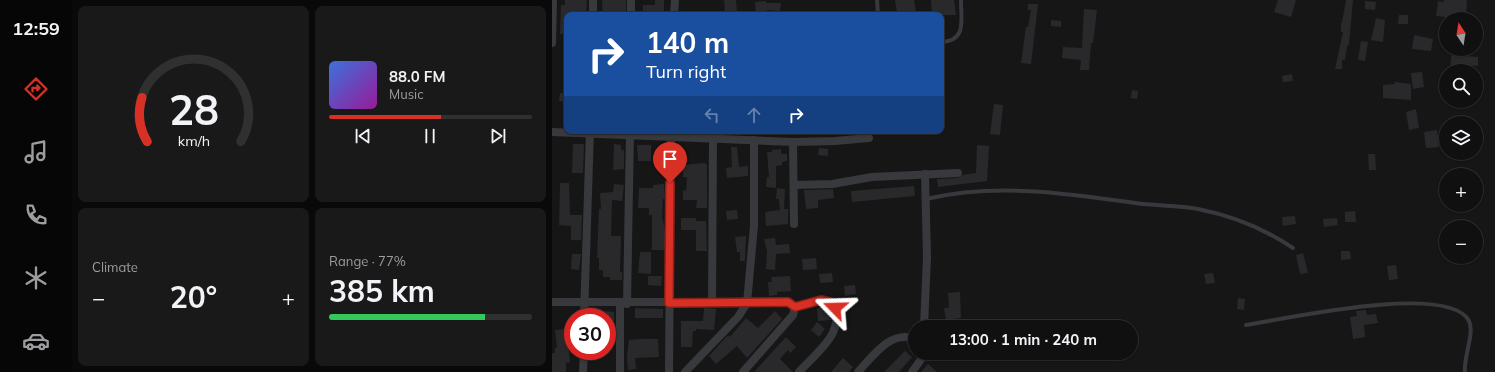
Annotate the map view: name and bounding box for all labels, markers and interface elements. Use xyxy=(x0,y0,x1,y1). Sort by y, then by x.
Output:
north arrow xyxy=(1439,12,1483,56)
map controls xyxy=(1439,12,1483,264)
text: 12:59 xyxy=(12,17,60,40)
text: 140 m xyxy=(646,25,729,60)
icon: right xyxy=(580,28,632,80)
text: Turn right xyxy=(646,60,726,83)
button: search xyxy=(1439,64,1483,108)
text: 88.0 FM xyxy=(389,67,445,86)
icon: directions xyxy=(22,75,50,103)
text: 28 xyxy=(169,83,218,135)
text: Music xyxy=(389,86,424,102)
icon: left xyxy=(701,104,723,126)
icon: ahead xyxy=(743,104,765,126)
icon: right xyxy=(785,104,807,126)
button: layers xyxy=(1439,116,1483,160)
icon: previous xyxy=(352,125,374,147)
icon: pause xyxy=(419,125,441,147)
icon: next xyxy=(487,125,509,147)
text: km/h xyxy=(177,131,210,149)
icon: music xyxy=(22,138,50,166)
pin xyxy=(653,142,687,183)
icon: arrive xyxy=(659,148,681,170)
button: + xyxy=(1439,168,1483,212)
icon: phone xyxy=(22,201,50,229)
button: − xyxy=(1439,220,1483,264)
text: Range · 77% xyxy=(329,253,406,269)
text: Climate xyxy=(92,259,138,275)
icon: climate xyxy=(22,264,50,292)
text: 385 km xyxy=(329,272,435,310)
text: 20° xyxy=(170,278,217,316)
text: − xyxy=(92,284,105,312)
text: + xyxy=(282,284,295,312)
position arrow xyxy=(814,287,856,329)
speed limit sign: 30 xyxy=(564,308,616,360)
icon: car xyxy=(22,327,50,355)
text: 13:00 · 1 min · 240 m xyxy=(949,330,1097,349)

